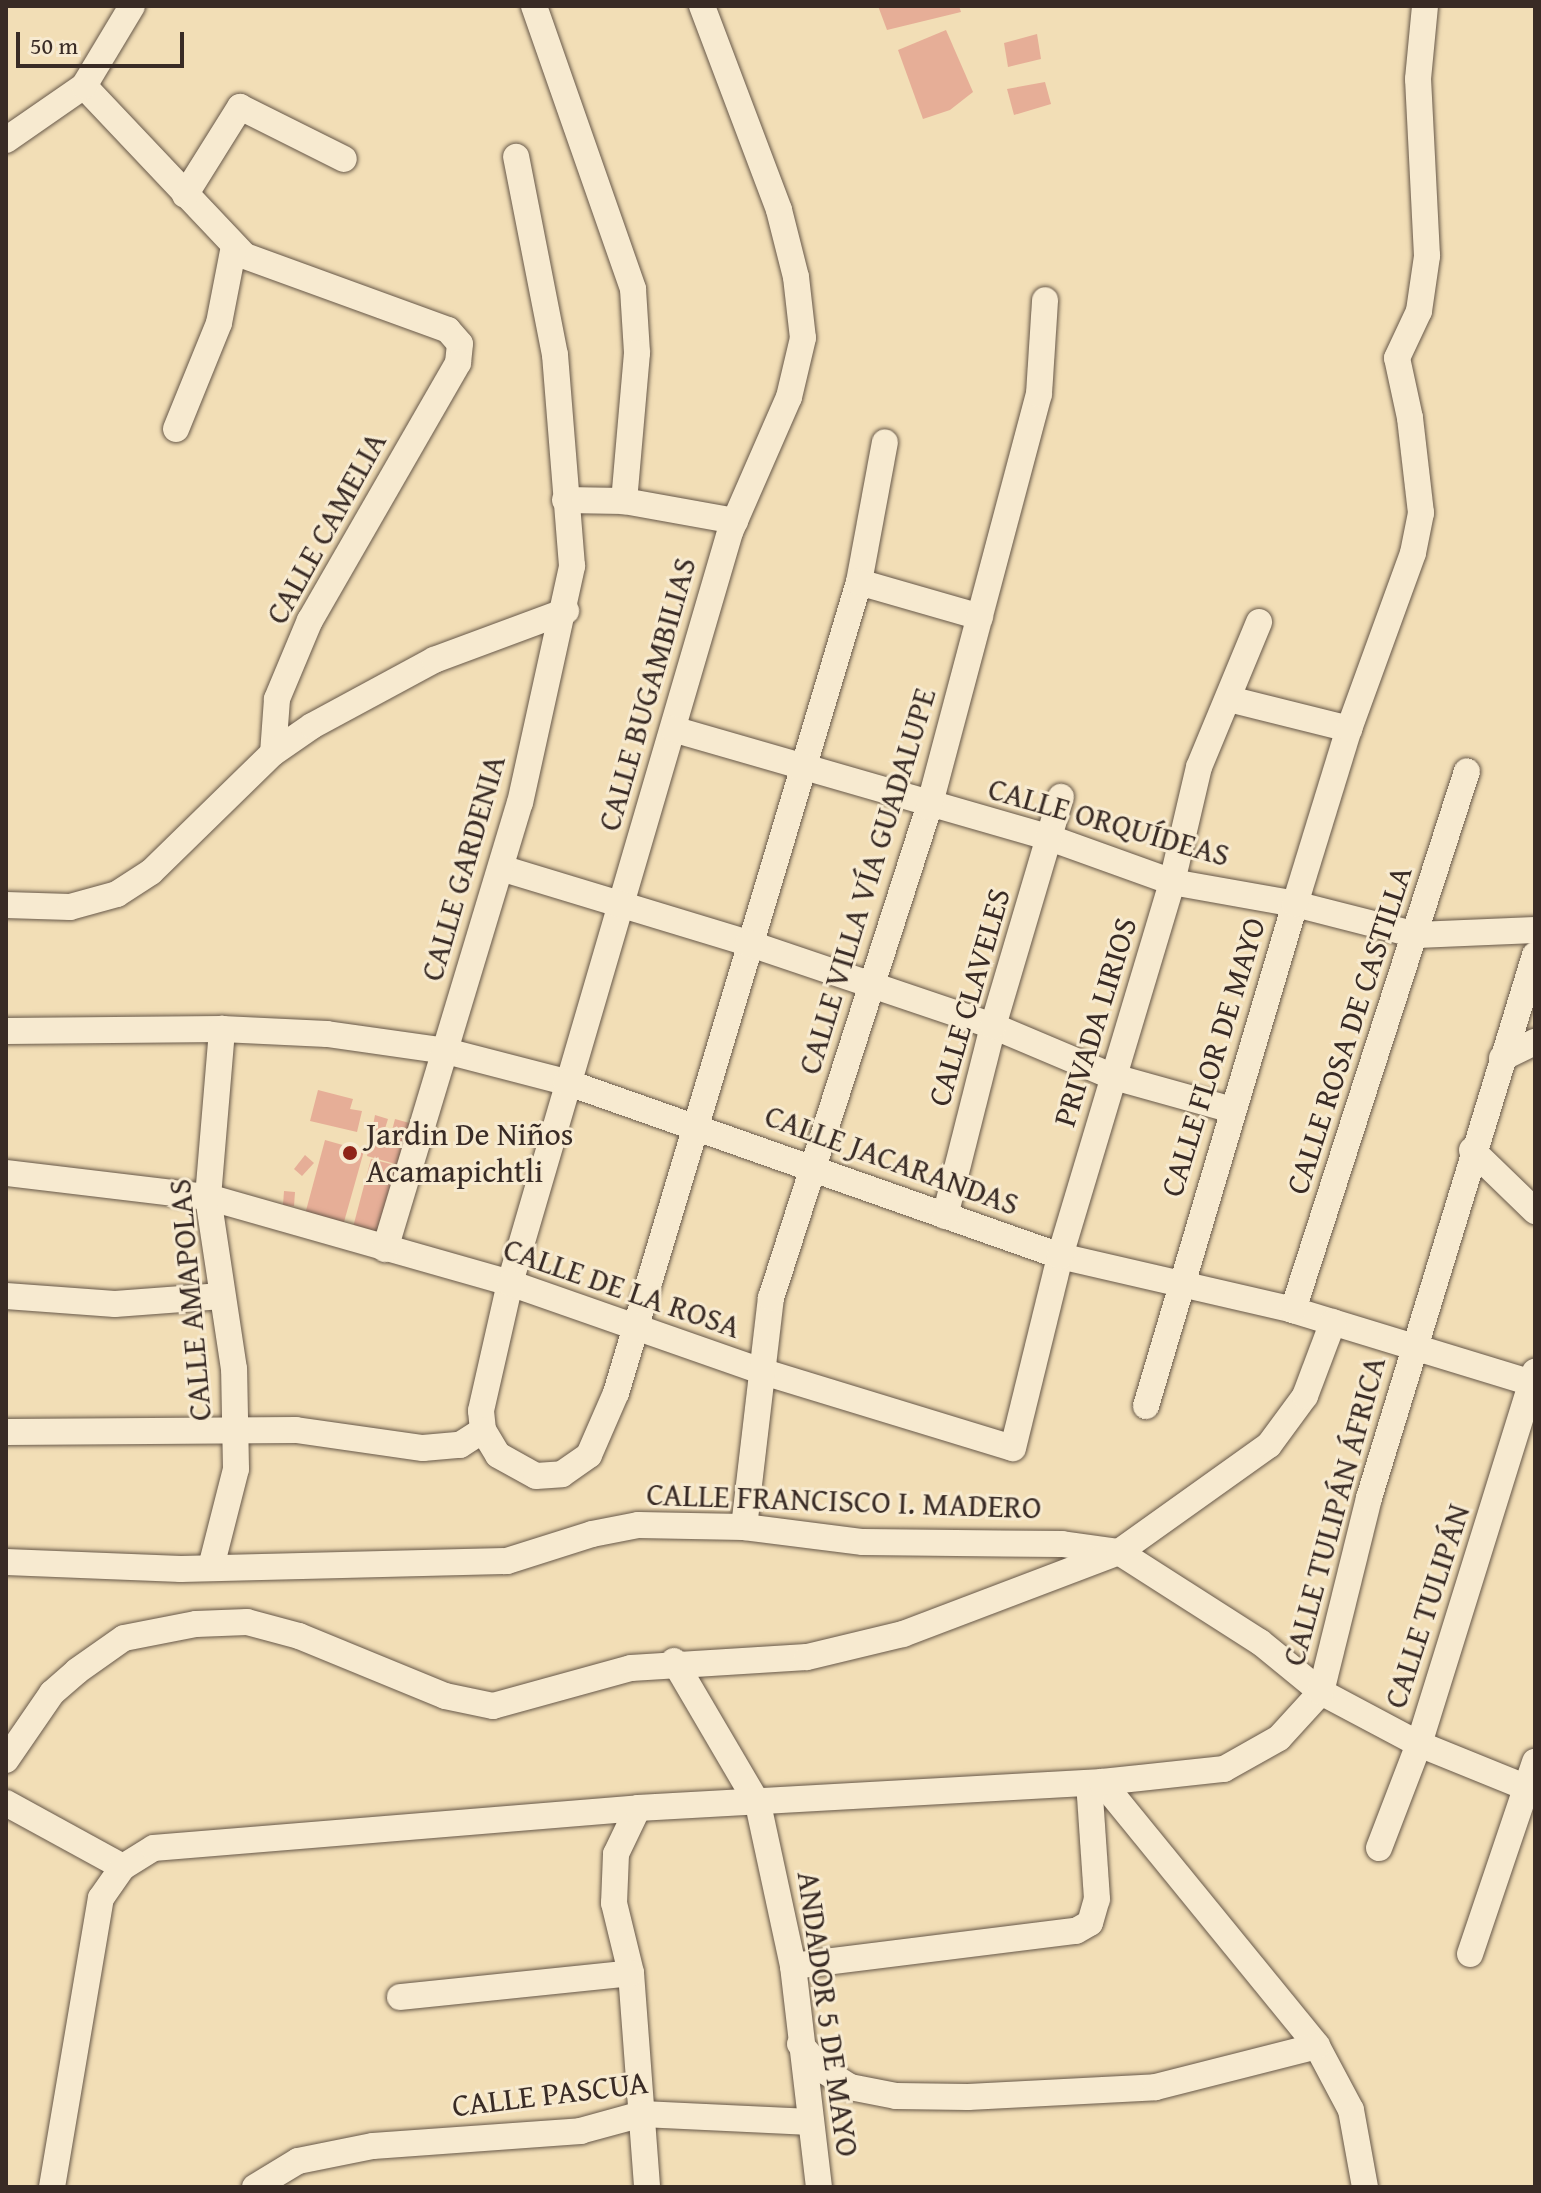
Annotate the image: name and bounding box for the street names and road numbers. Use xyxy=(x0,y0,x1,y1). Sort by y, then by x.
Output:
street label: CALLE CAMELIA xyxy=(257,425,395,631)
street label: CALLE BUGAMBILIAS xyxy=(590,553,704,835)
street label: CALLE VILLA VÍA GUADALUPE xyxy=(790,683,944,1079)
street label: CALLE GARDENIA xyxy=(412,751,514,985)
street label: CALLE ORQUÍDEAS xyxy=(984,769,1234,875)
street label: CALLE ROSA DE CASTILLA xyxy=(1278,861,1420,1199)
street label: CALLE CLAVELES xyxy=(920,884,1018,1110)
street label: PRIVADA LIRIOS xyxy=(1045,913,1145,1131)
street label: CALLE FLOR DE MAYO xyxy=(1152,913,1274,1201)
street label: CALLE JACARANDAS xyxy=(760,1096,1024,1224)
street label: CALLE AMAPOLAS xyxy=(160,1177,220,1423)
street label: CALLE DE LA ROSA xyxy=(499,1229,745,1347)
street label: CALLE TULIPÁN ÁFRICA xyxy=(1274,1352,1394,1670)
street label: CALLE FRANCISCO I. MADERO xyxy=(646,1475,1042,1527)
street label: CALLE TULIPÁN xyxy=(1376,1499,1478,1713)
street label: ANDADOR 5 DE MAYO xyxy=(789,1869,867,2159)
street label: CALLE PASCUA xyxy=(450,2063,650,2125)

